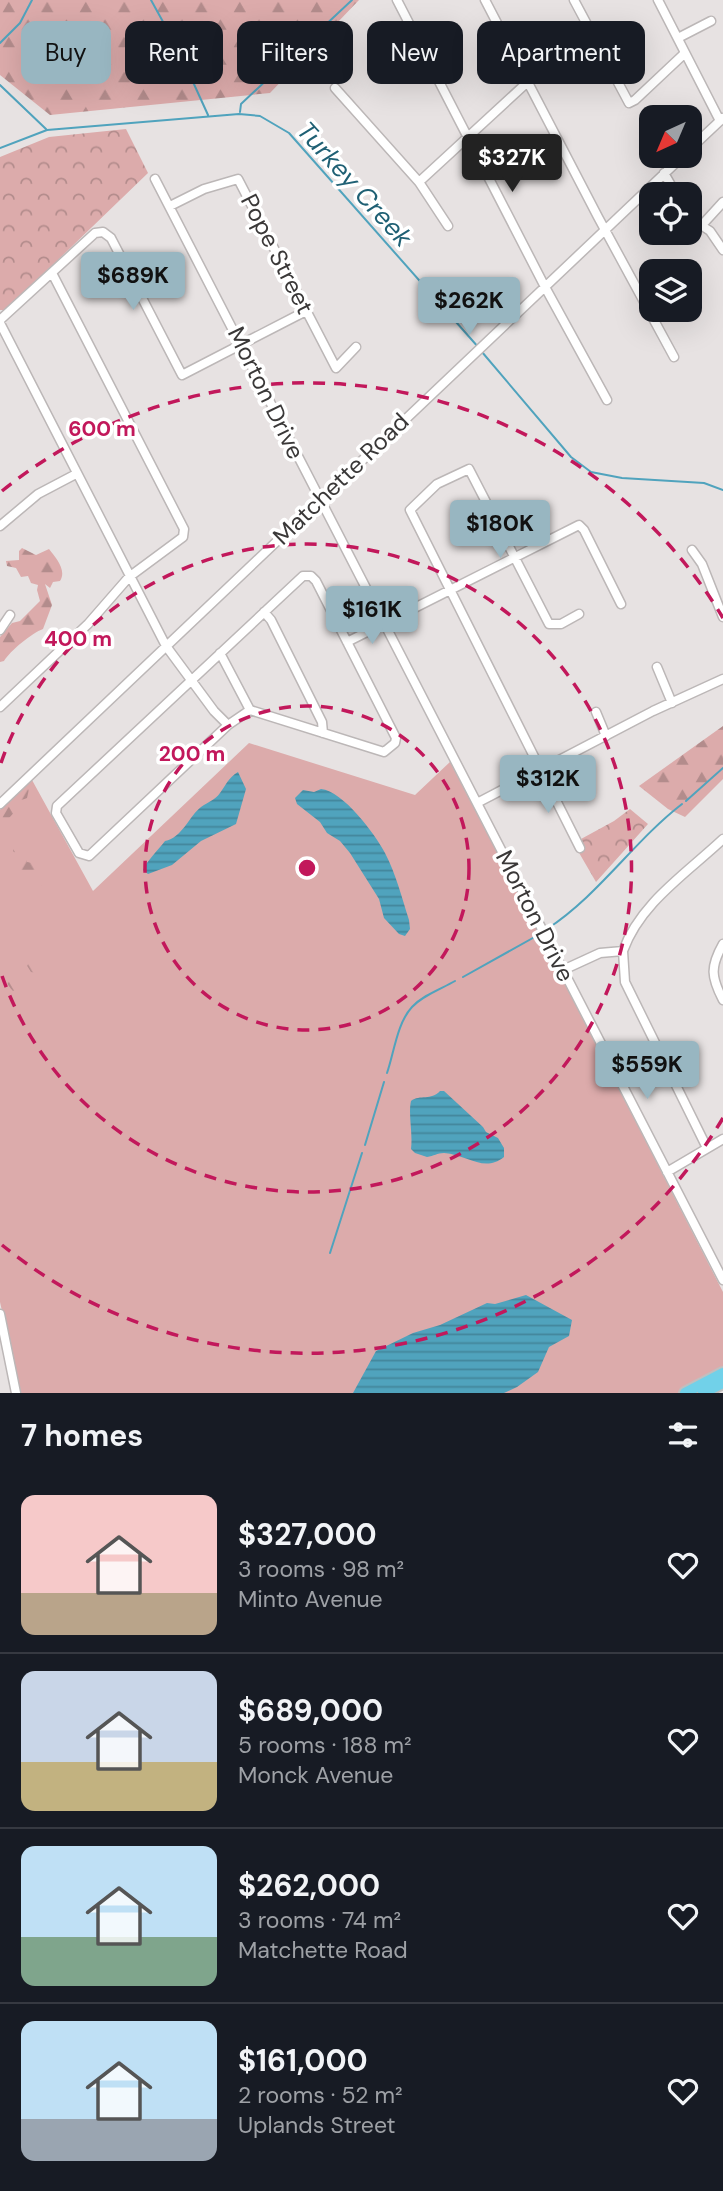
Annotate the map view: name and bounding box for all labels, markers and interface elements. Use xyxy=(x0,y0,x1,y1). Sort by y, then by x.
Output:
chip: Buy xyxy=(21,21,111,84)
chip: Rent xyxy=(125,21,223,84)
chip: Filters xyxy=(237,21,353,84)
chip: New xyxy=(367,21,463,84)
chip: Apartment xyxy=(477,21,645,84)
north arrow xyxy=(639,105,702,168)
map controls xyxy=(639,105,702,322)
water label: Turkey Creek xyxy=(290,114,421,254)
pin: $327K xyxy=(463,134,561,194)
text: $327K xyxy=(478,142,546,172)
button: locate xyxy=(639,182,702,245)
street label: Pope Street xyxy=(234,189,321,319)
pin: $689K xyxy=(84,252,182,312)
button: layers xyxy=(639,259,702,322)
text: $689K xyxy=(97,260,169,290)
pin: $262K xyxy=(420,278,518,337)
text: $262K xyxy=(434,285,504,315)
street label: Morton Drive xyxy=(221,321,312,464)
street label: Matchette Road xyxy=(266,406,415,551)
text: 600 m xyxy=(68,415,136,443)
pin: $180K xyxy=(451,500,549,560)
text: $180K xyxy=(466,508,534,538)
pin: $161K xyxy=(323,586,421,646)
text: $161K xyxy=(342,594,402,624)
text: 400 m xyxy=(44,625,112,653)
text: 200 m xyxy=(159,740,225,768)
pin: $312K xyxy=(499,756,597,815)
text: $312K xyxy=(516,763,580,793)
street label: Morton Drive xyxy=(489,845,582,987)
centre of rings xyxy=(295,856,319,880)
pin: $559K xyxy=(598,1042,696,1101)
text: $559K xyxy=(611,1049,683,1079)
text: 7 homes xyxy=(21,1416,143,1455)
icon: filters xyxy=(664,1416,702,1454)
text: $327,000 xyxy=(238,1515,377,1554)
icon: home xyxy=(77,1523,161,1607)
icon: heart xyxy=(664,1546,702,1584)
text: 3 rooms · 98 m² xyxy=(238,1554,404,1584)
text: Minto Avenue xyxy=(238,1584,383,1614)
text: $689,000 xyxy=(238,1691,383,1730)
icon: home xyxy=(77,1699,161,1783)
icon: heart xyxy=(664,1722,702,1760)
text: 5 rooms · 188 m² xyxy=(238,1730,412,1760)
text: Monck Avenue xyxy=(238,1760,393,1790)
text: $262,000 xyxy=(238,1866,380,1905)
icon: home xyxy=(77,1874,161,1958)
icon: heart xyxy=(664,1897,702,1935)
text: 3 rooms · 74 m² xyxy=(238,1905,401,1935)
text: Matchette Road xyxy=(238,1935,408,1965)
text: $161,000 xyxy=(238,2041,368,2080)
icon: home xyxy=(77,2049,161,2133)
icon: heart xyxy=(664,2072,702,2110)
text: 2 rooms · 52 m² xyxy=(238,2080,403,2110)
text: Uplands Street xyxy=(238,2110,396,2140)

